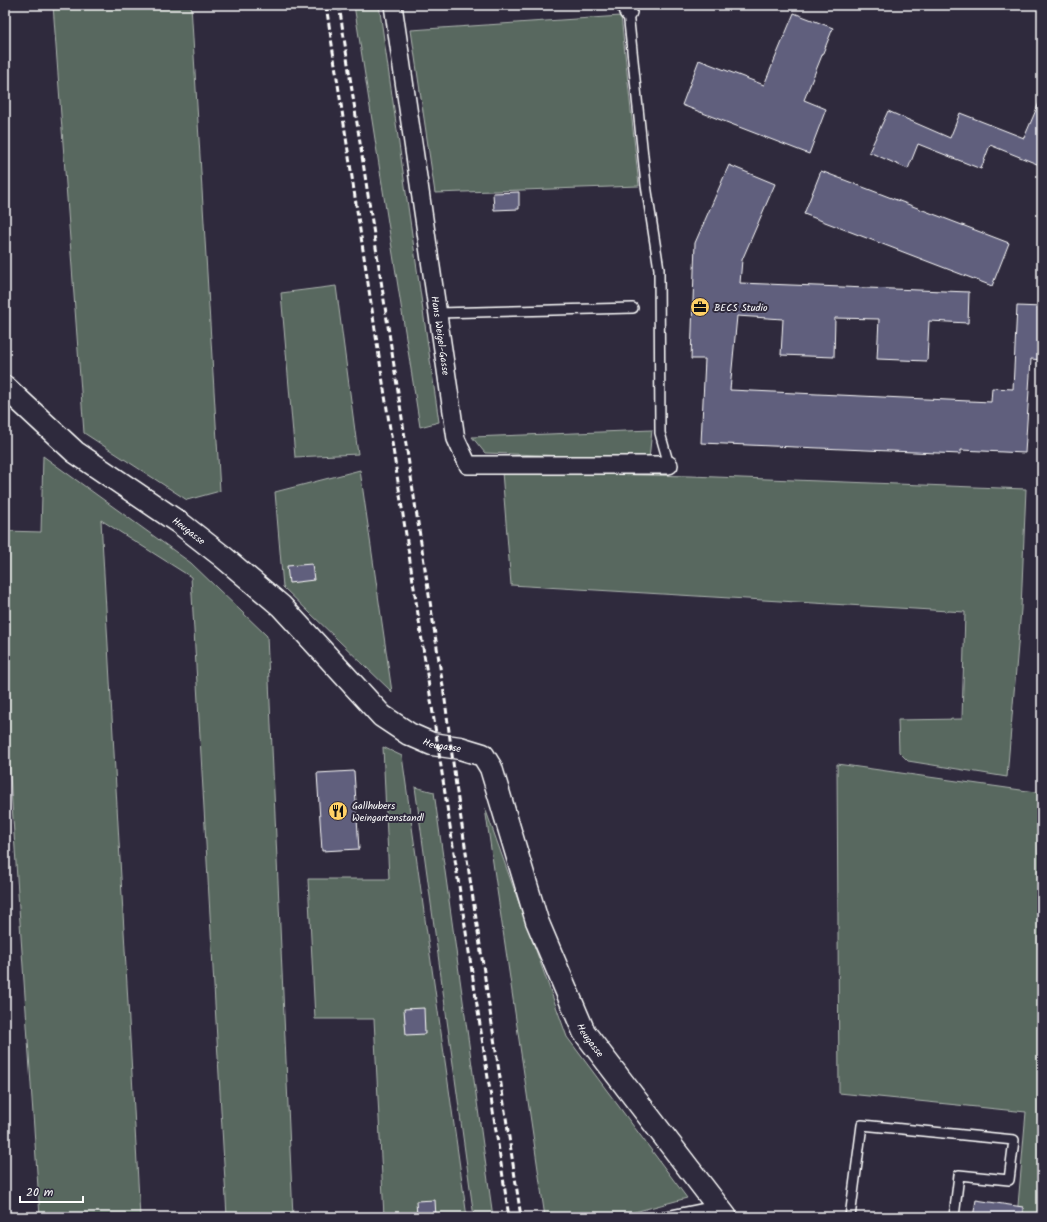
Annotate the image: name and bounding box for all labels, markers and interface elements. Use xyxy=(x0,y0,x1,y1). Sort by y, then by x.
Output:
street label: Hans Weigel-Gasse xyxy=(426,295,454,377)
office icon: BECS Studio xyxy=(689,296,711,318)
place label: BECS Studio xyxy=(714,300,768,316)
street label: Heugasse xyxy=(169,513,209,550)
street label: Heugasse xyxy=(420,734,463,757)
place label: Gallhubers Weingartenstandl xyxy=(352,798,425,826)
restaurant icon: Gallhubers Weingartenstandl xyxy=(327,800,349,822)
street label: Heugasse xyxy=(572,1021,608,1061)
scale bar xyxy=(20,1178,83,1204)
text: 20 m xyxy=(26,1183,54,1202)

